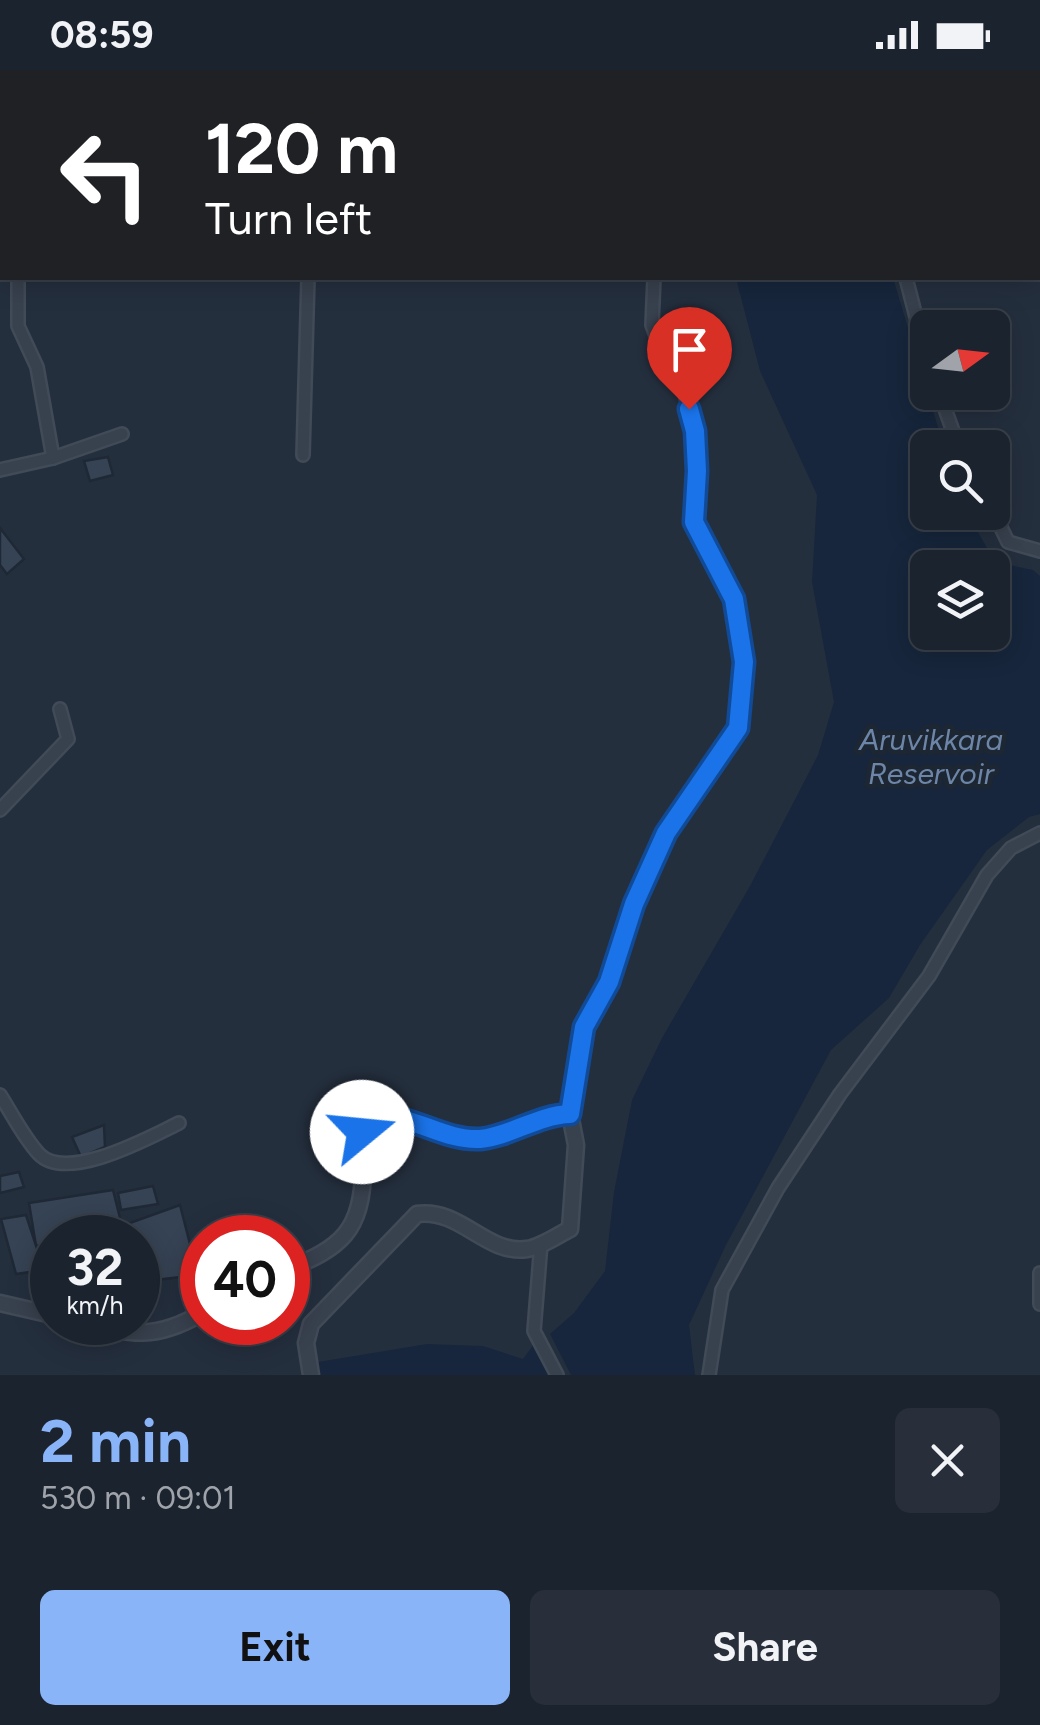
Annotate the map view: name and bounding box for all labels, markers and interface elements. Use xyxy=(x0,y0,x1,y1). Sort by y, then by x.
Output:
text: 08:59 xyxy=(50,12,153,58)
text: 120 m xyxy=(205,106,398,191)
icon: left xyxy=(40,110,170,240)
text: Turn left xyxy=(205,191,372,245)
pin xyxy=(647,307,732,410)
north arrow xyxy=(910,310,1010,410)
map controls xyxy=(910,310,1010,650)
icon: arrive xyxy=(662,322,717,377)
button: search xyxy=(910,430,1010,530)
button: layers xyxy=(910,550,1010,650)
water label: Aruvikkara Reservoir xyxy=(858,721,1003,792)
position arrow xyxy=(310,1080,414,1184)
speed limit sign: 40 xyxy=(180,1215,310,1345)
text: 32 xyxy=(67,1237,123,1298)
text: km/h xyxy=(66,1290,124,1320)
text: 2 min xyxy=(40,1405,191,1477)
button: close xyxy=(895,1408,1000,1513)
text: 530 m · 09:01 xyxy=(40,1479,236,1517)
button: Exit xyxy=(40,1590,510,1705)
button: Share xyxy=(530,1590,1000,1705)

